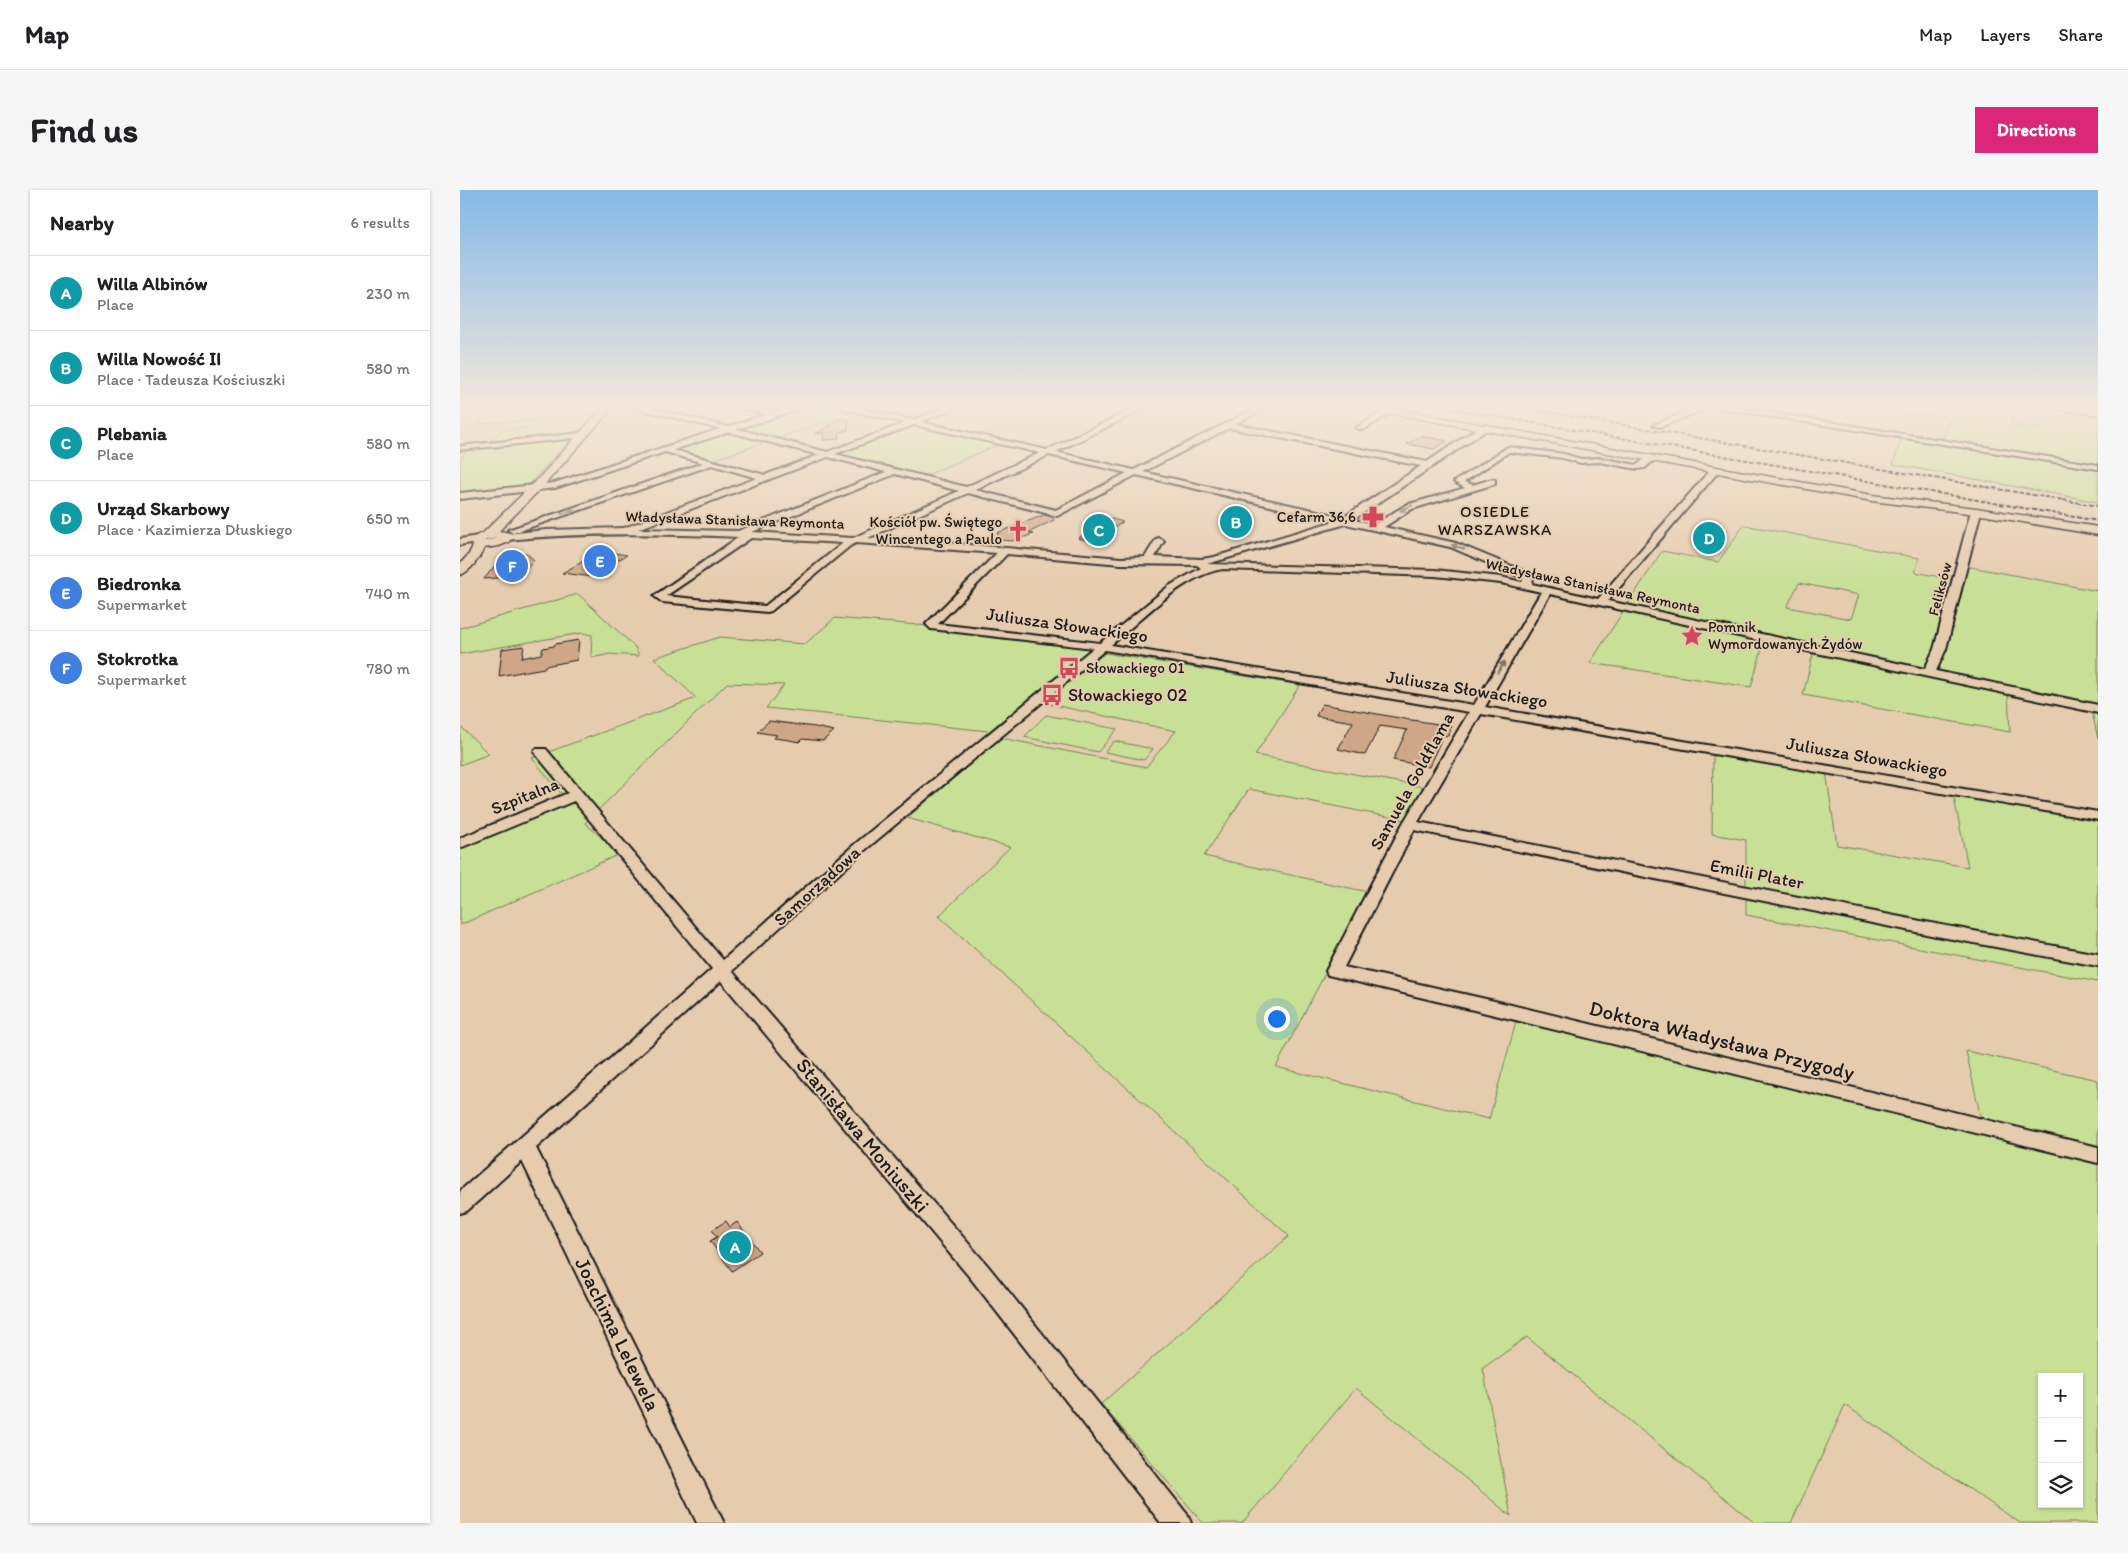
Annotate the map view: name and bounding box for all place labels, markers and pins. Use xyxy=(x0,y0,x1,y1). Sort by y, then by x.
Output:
pin: B xyxy=(1220,503,1252,541)
pharmacy icon: Cefarm 36,6 xyxy=(1360,504,1386,530)
place label: Cefarm 36,6 xyxy=(1277,508,1356,526)
pin: C xyxy=(1083,511,1115,549)
place label: Kościół pw. Świętego Wincentego a Paulo xyxy=(870,513,1002,548)
church icon: Kościół pw. Świętego Wincentego a Paulo xyxy=(1005,518,1031,544)
pin: D xyxy=(1693,519,1725,557)
pin: E xyxy=(584,542,616,580)
pin: F xyxy=(496,547,528,585)
place label: Pomnik Wymordowanych Żydów xyxy=(1708,618,1863,653)
place icon: Pomnik Wymordowanych Żydów xyxy=(1679,623,1705,649)
bus stop icon: Słowackiego 01 xyxy=(1056,655,1082,681)
place label: Słowackiego 01 xyxy=(1086,659,1184,677)
bus stop icon: Słowackiego 02 xyxy=(1039,682,1065,708)
place label: Słowackiego 02 xyxy=(1068,684,1188,706)
pin: A xyxy=(719,1228,751,1266)

